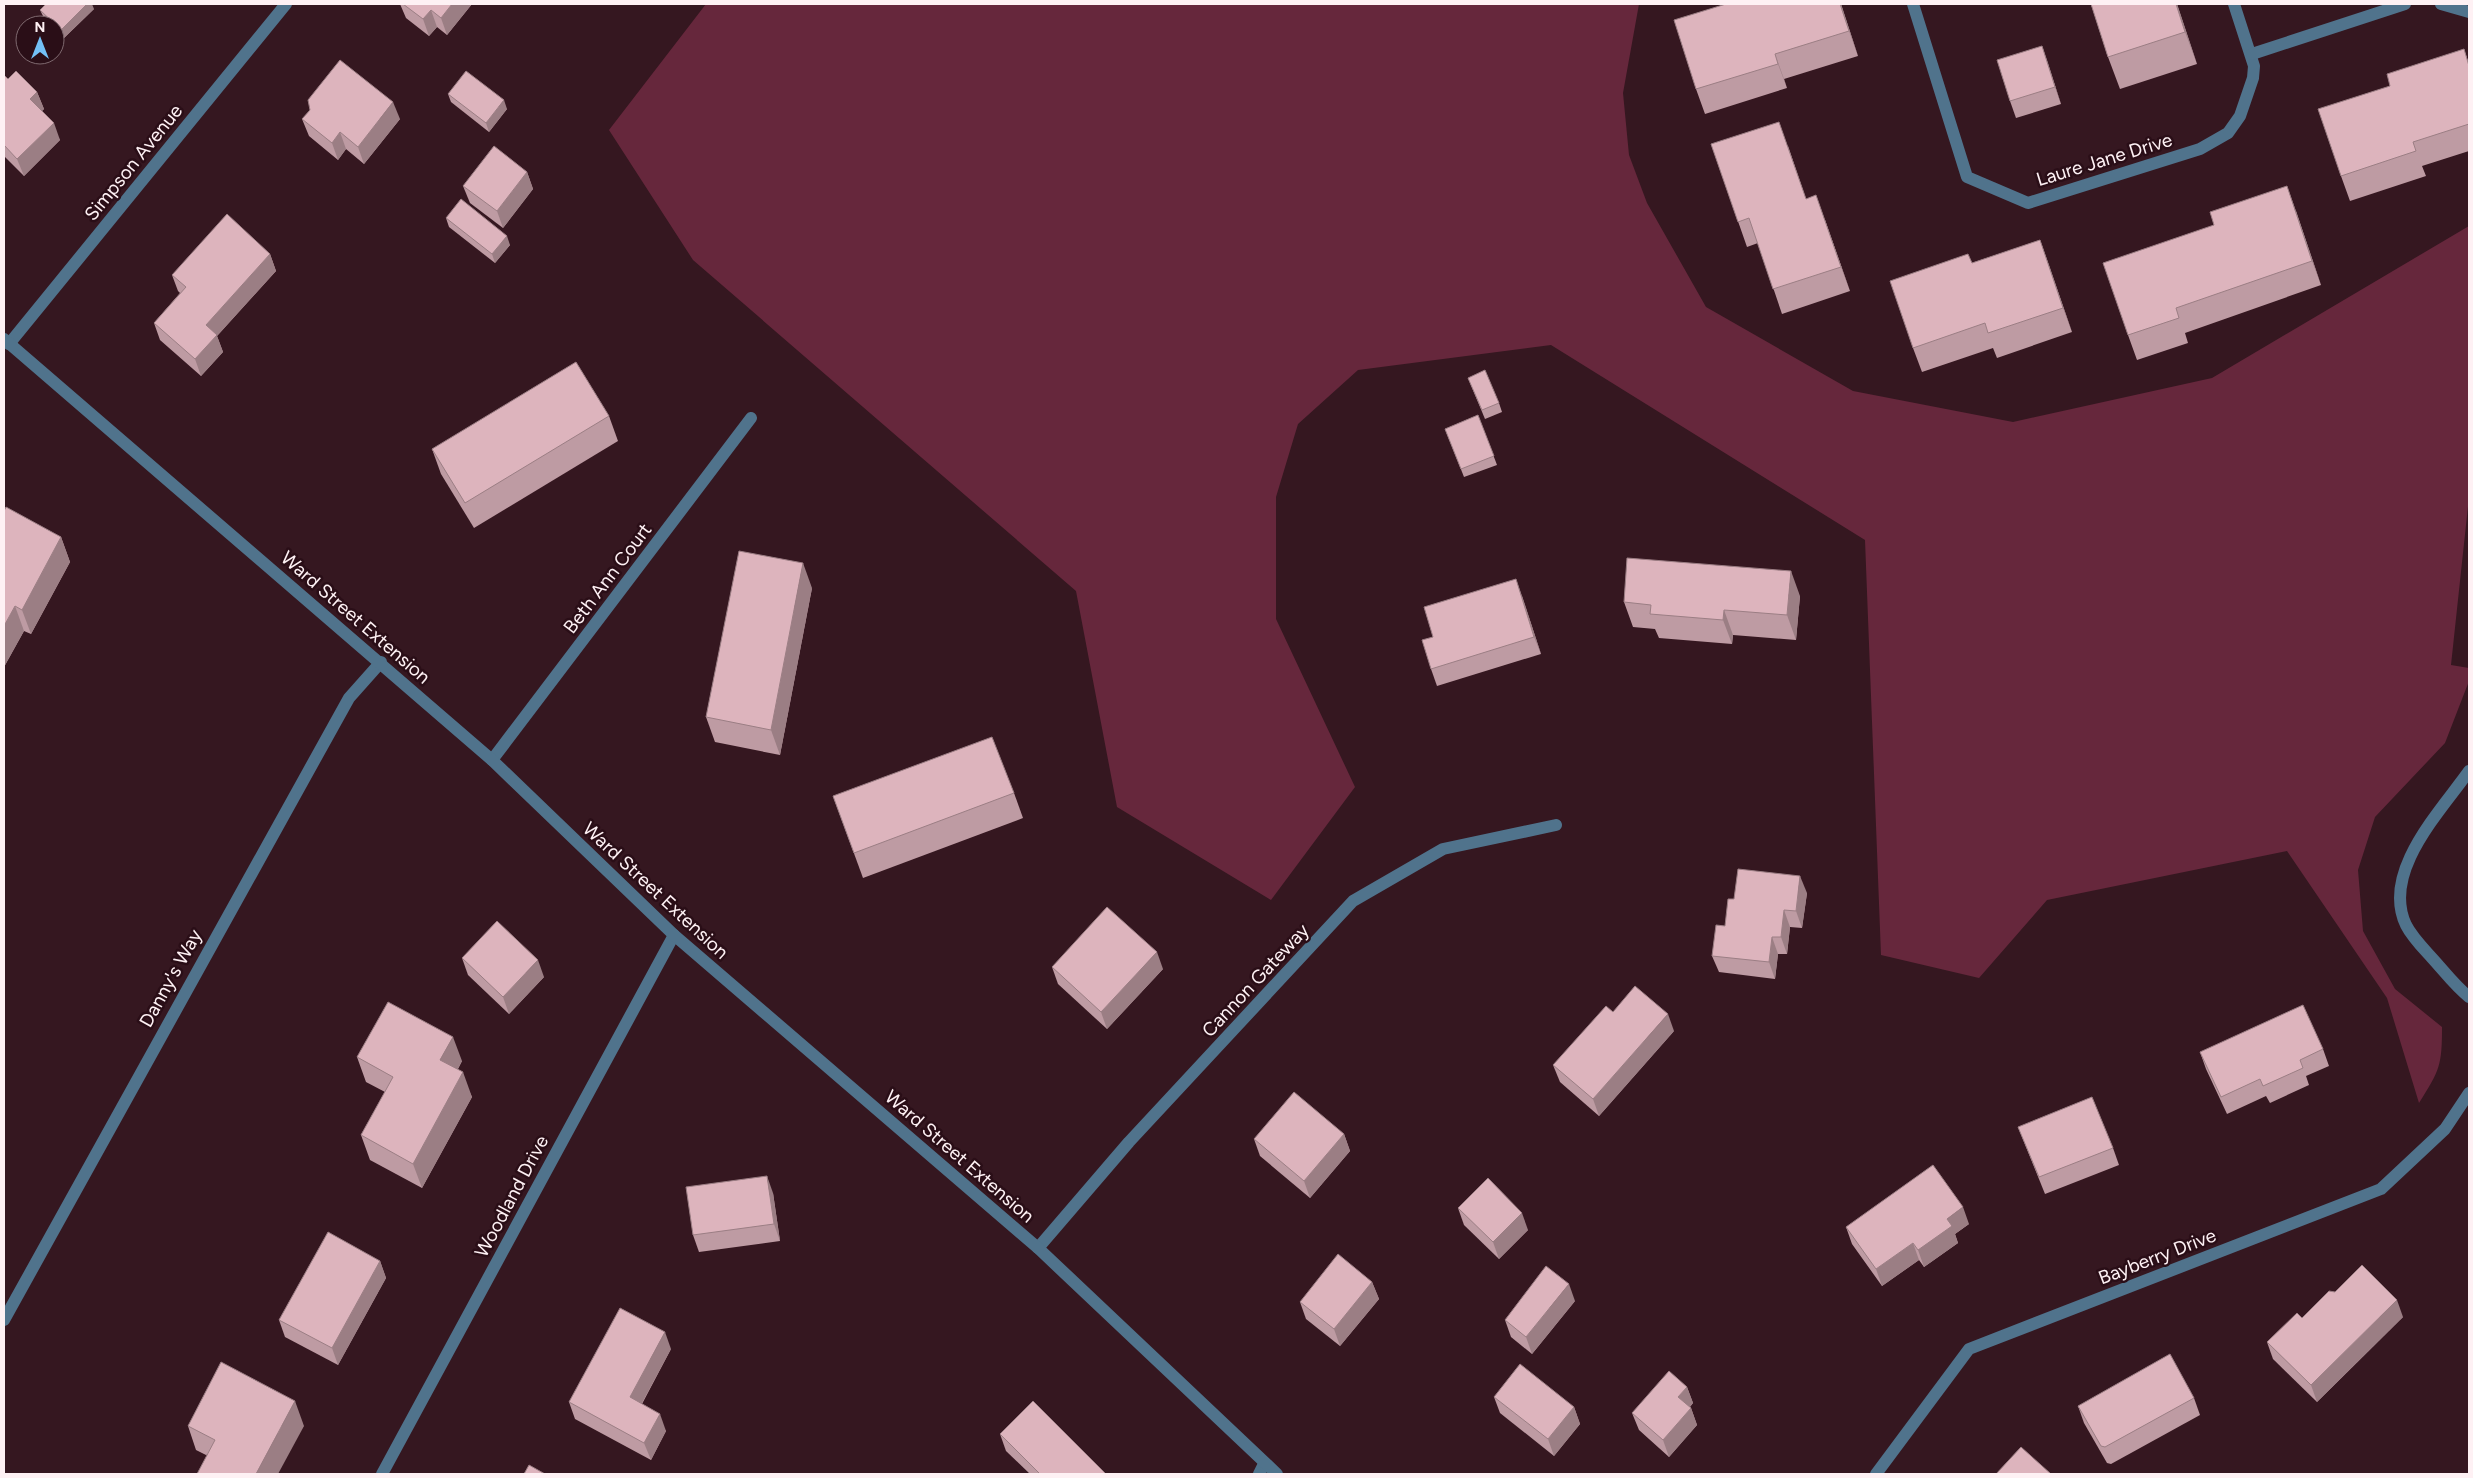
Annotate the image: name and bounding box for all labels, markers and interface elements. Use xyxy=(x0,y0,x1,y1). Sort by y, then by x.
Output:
north arrow xyxy=(15,15,65,65)
text: N xyxy=(35,19,45,36)
street label: Simpson Avenue xyxy=(79,100,187,225)
street label: Laure Jane Drive xyxy=(2033,128,2175,191)
street label: Beth Ann Court xyxy=(558,519,656,638)
street label: Ward Street Extension xyxy=(276,546,435,689)
street label: Ward Street Extension xyxy=(578,817,733,964)
street label: Cannon Gateway xyxy=(1197,919,1314,1042)
street label: Danny's Way xyxy=(134,925,207,1031)
street label: Ward Street Extension xyxy=(880,1085,1039,1228)
street label: Woodland Drive xyxy=(470,1131,553,1261)
street label: Bayberry Drive xyxy=(2095,1223,2219,1289)

